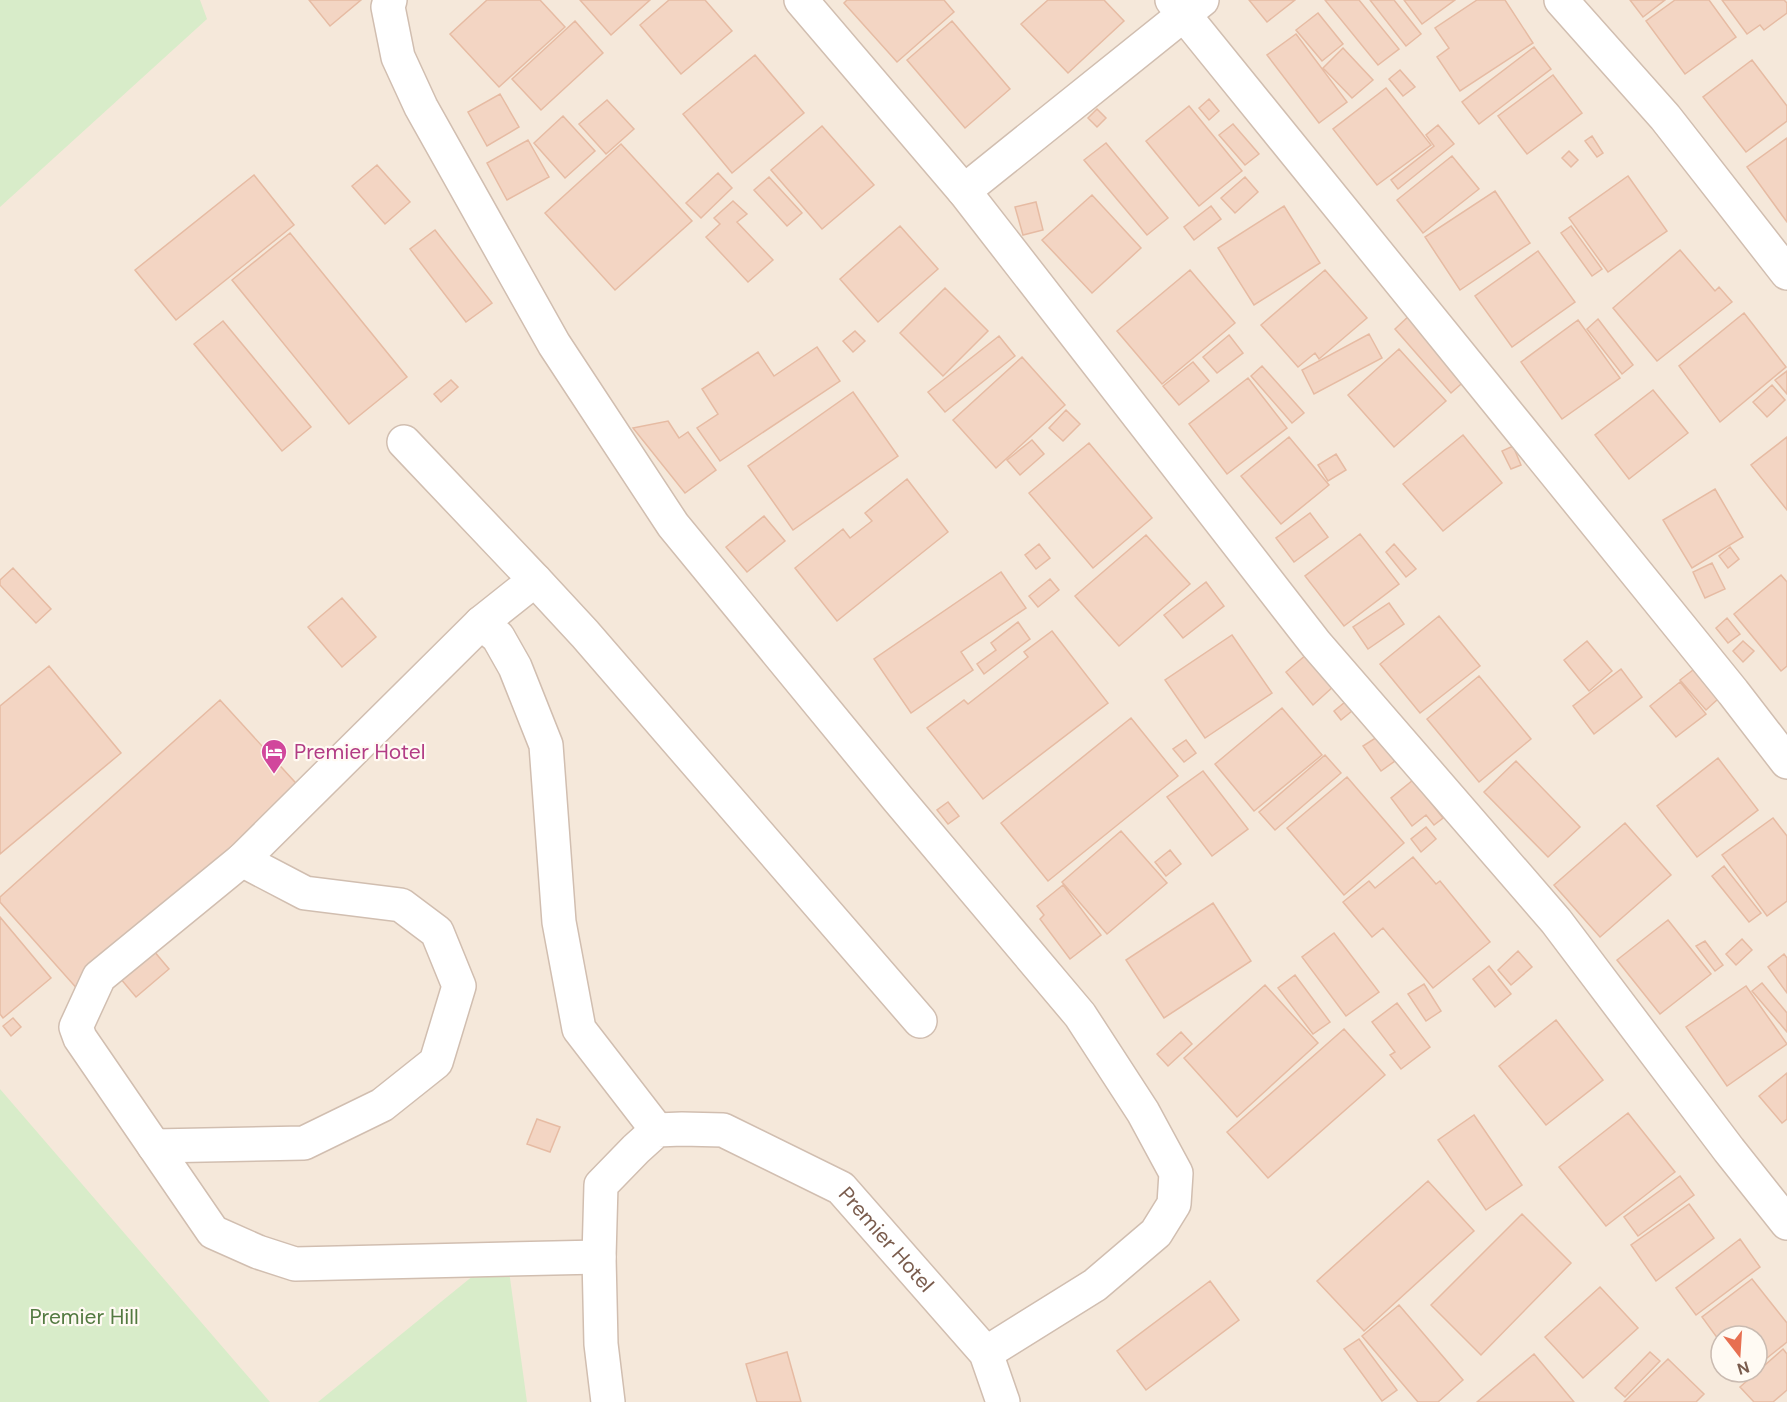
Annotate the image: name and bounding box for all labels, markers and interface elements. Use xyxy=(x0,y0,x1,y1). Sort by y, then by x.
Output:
hotel icon: Premier Hotel xyxy=(259,737,289,775)
place label: Premier Hotel xyxy=(294,738,425,766)
street label: Premier Hotel xyxy=(832,1181,940,1298)
park label: Premier Hill xyxy=(29,1303,139,1331)
north arrow xyxy=(1709,1324,1769,1384)
text: N xyxy=(1735,1356,1752,1380)

